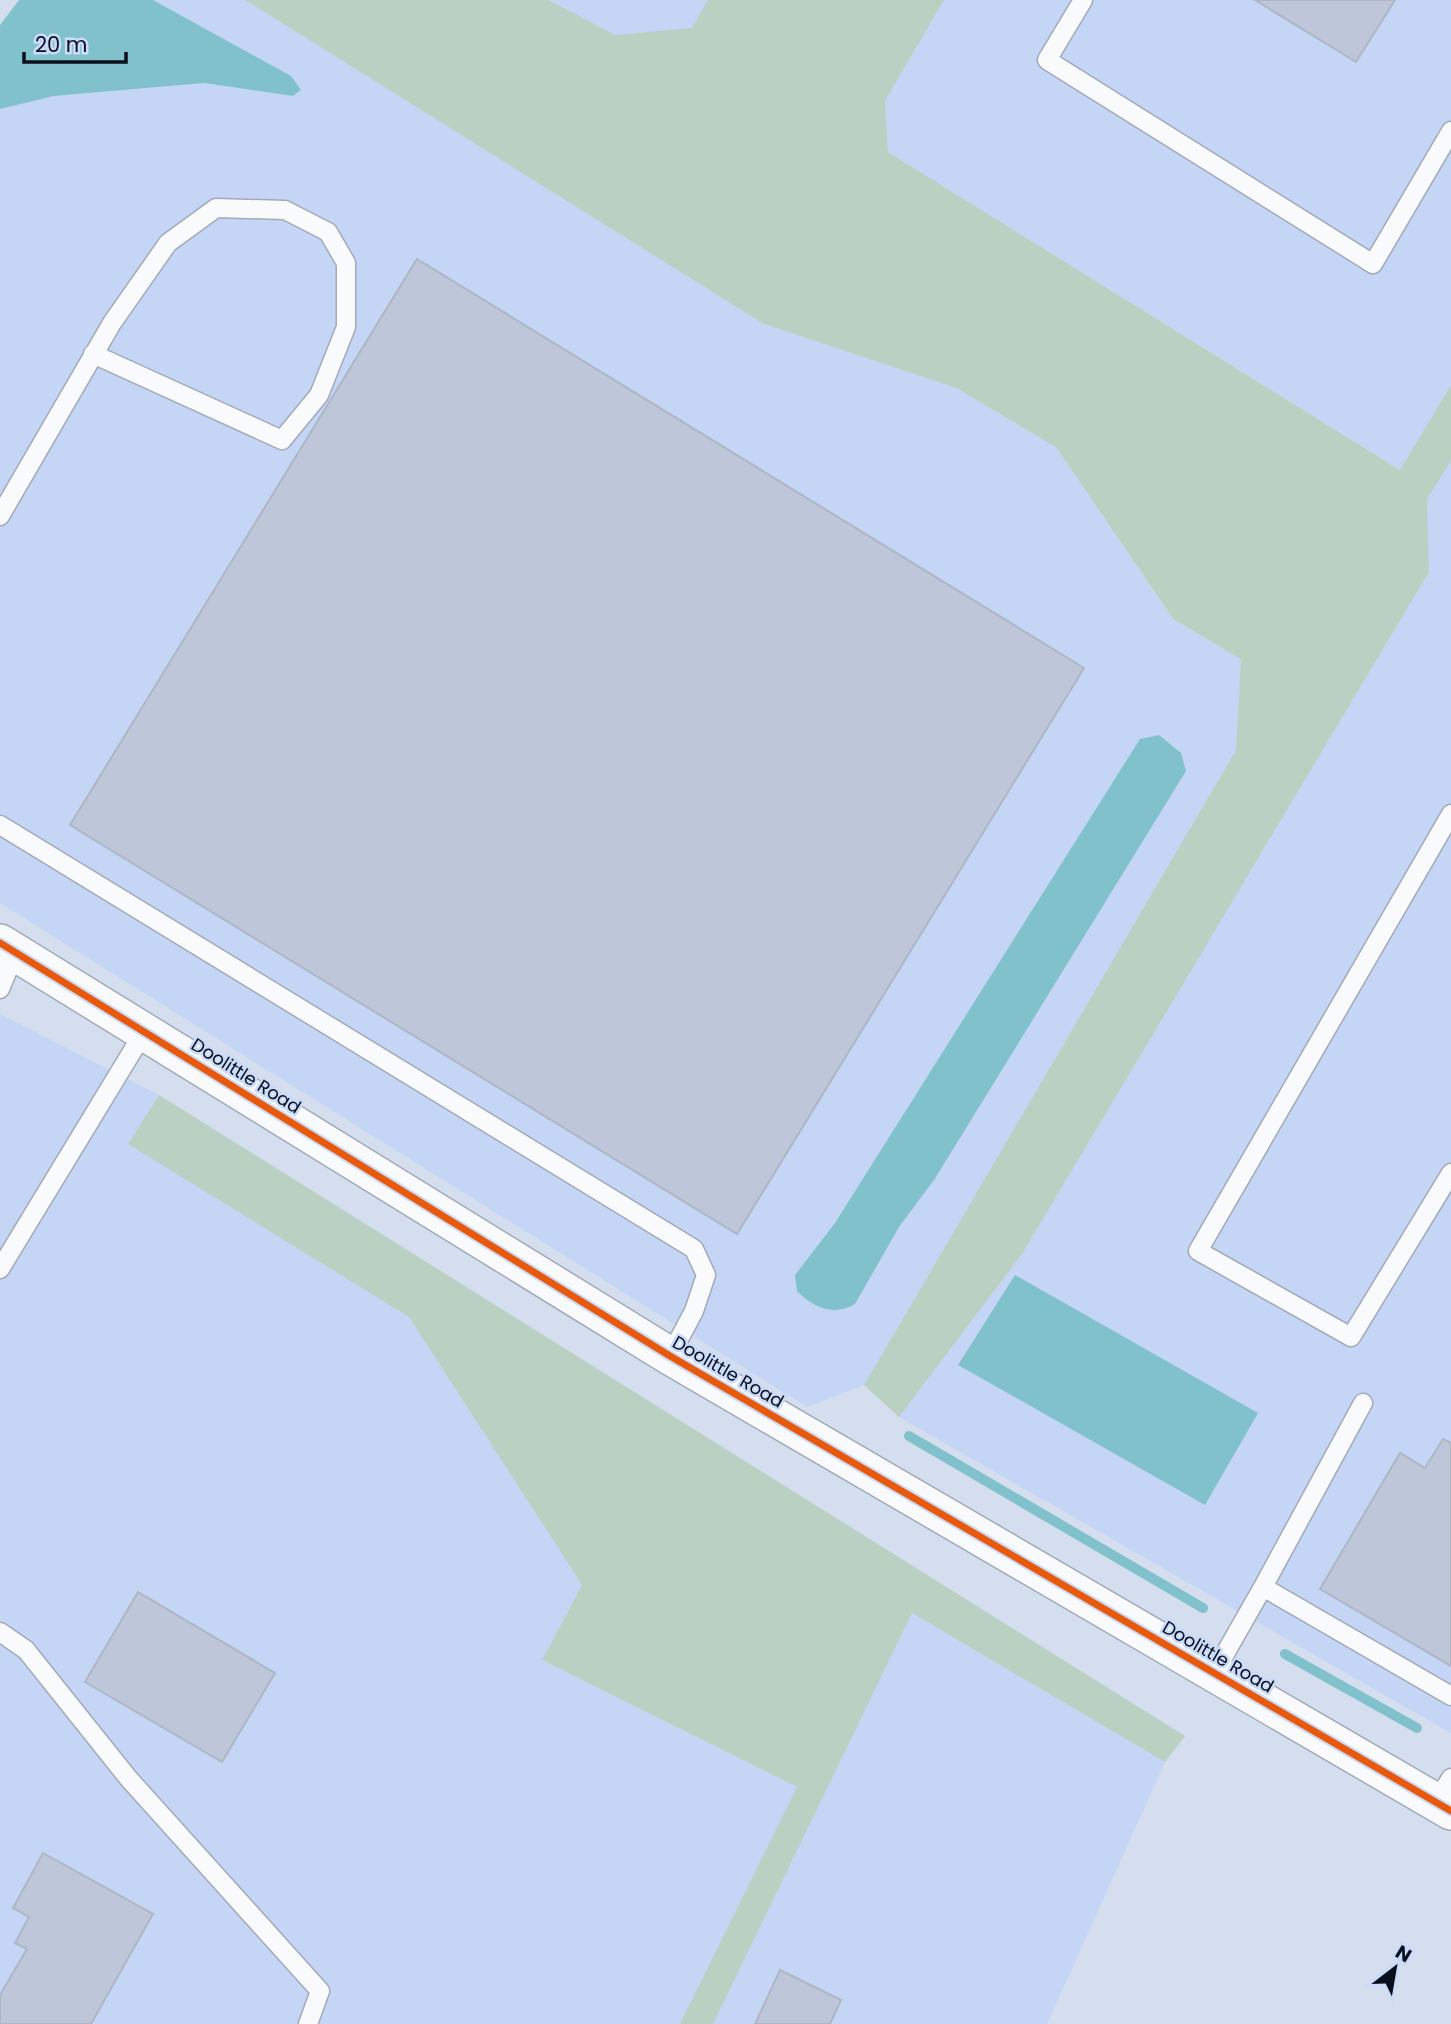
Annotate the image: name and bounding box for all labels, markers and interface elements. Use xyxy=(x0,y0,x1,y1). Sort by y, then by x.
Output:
scale bar xyxy=(24,21,126,65)
text: 20 m xyxy=(35,30,88,59)
street label: Doolittle Road xyxy=(187,1032,306,1119)
street label: Doolittle Road xyxy=(668,1330,789,1414)
street label: Doolittle Road xyxy=(1158,1615,1279,1699)
north arrow xyxy=(1360,1933,1430,2003)
text: N xyxy=(1390,1939,1417,1969)

